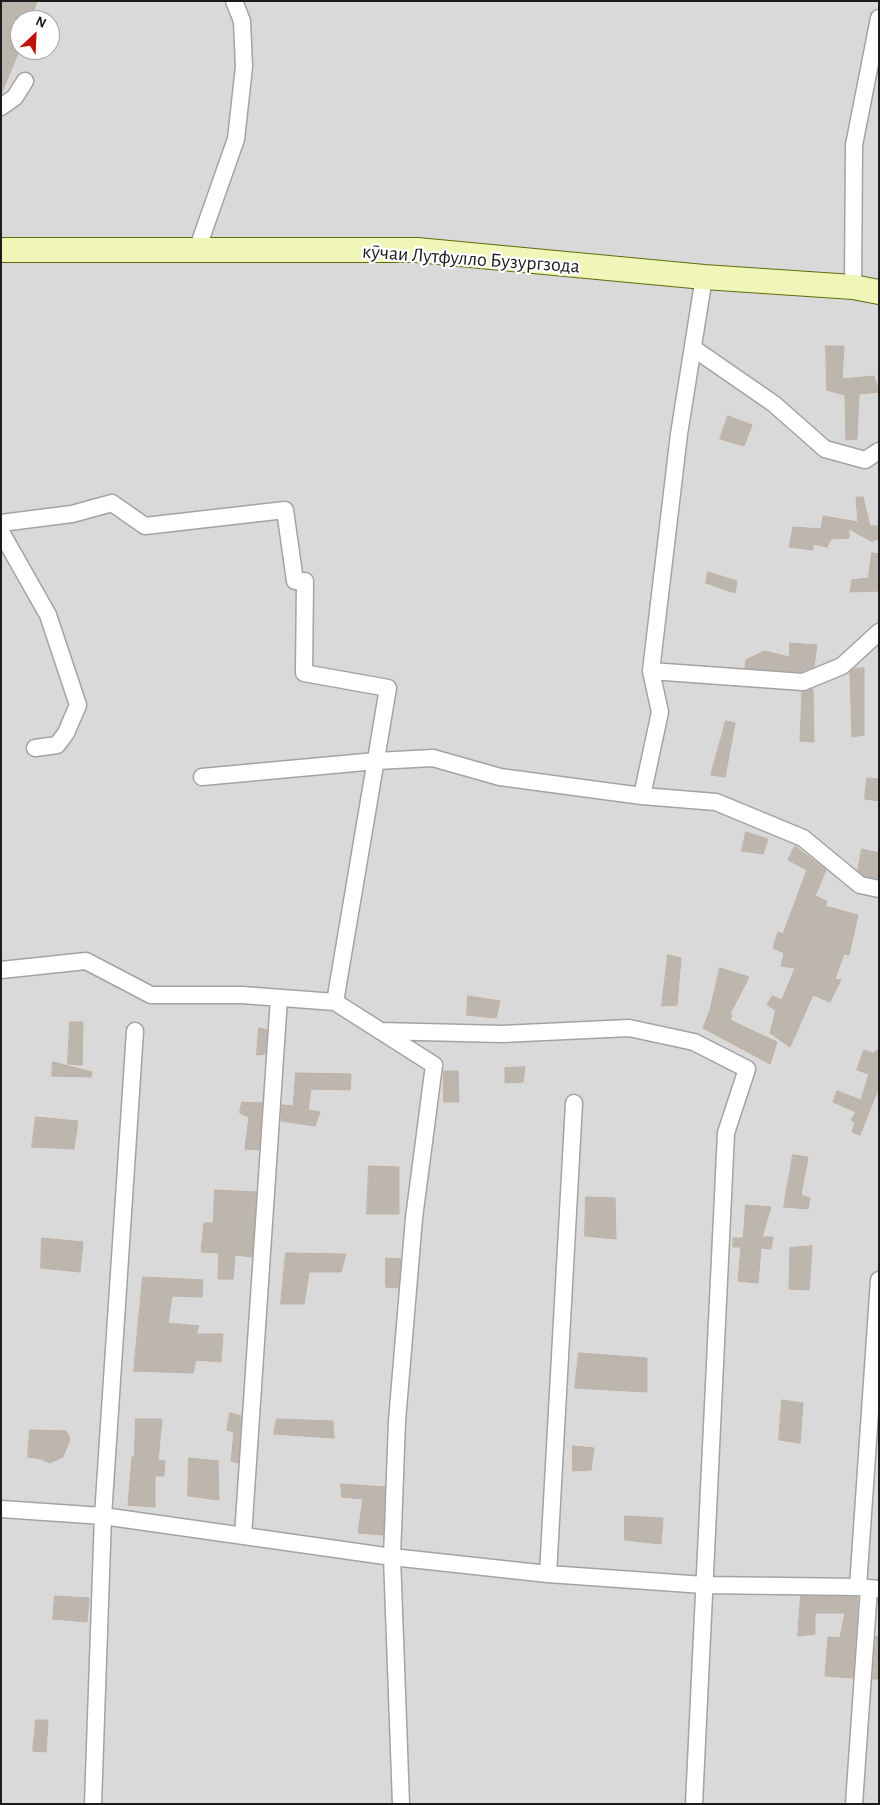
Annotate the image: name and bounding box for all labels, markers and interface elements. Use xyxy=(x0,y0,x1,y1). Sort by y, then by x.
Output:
north arrow xyxy=(10,10,60,60)
text: N xyxy=(34,14,48,31)
street label: кӯчаи Лутфулло Бузургзода xyxy=(361,239,581,279)

